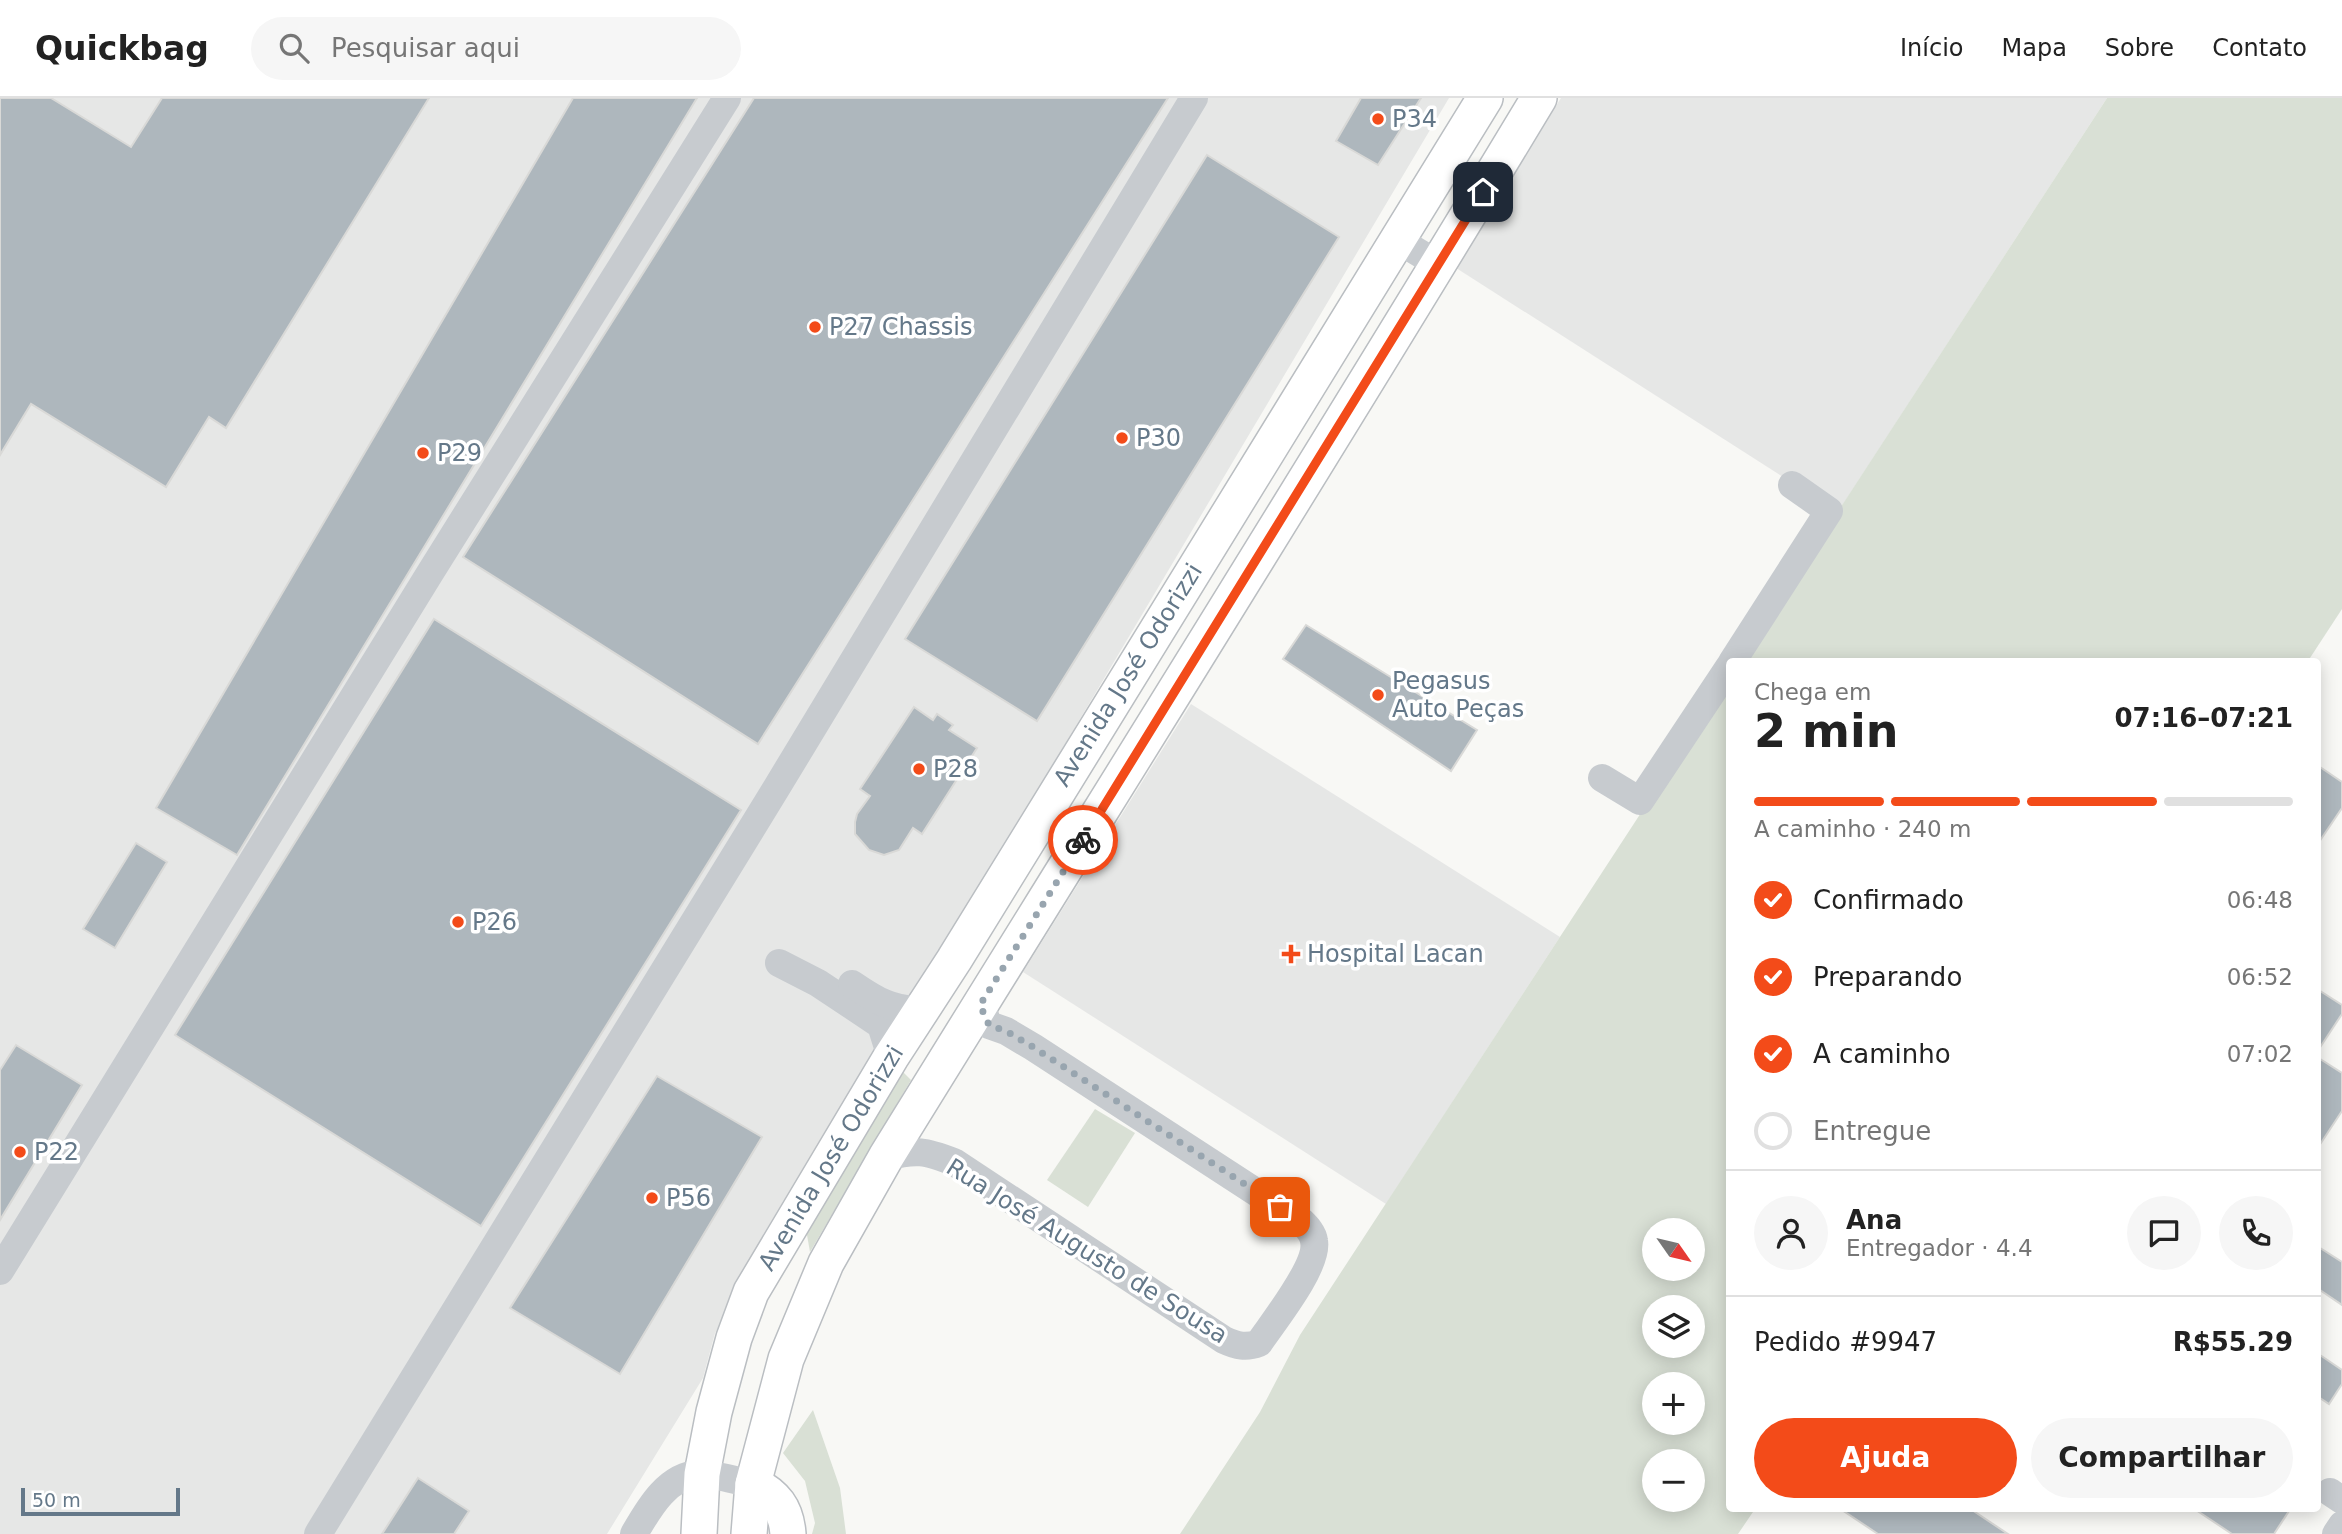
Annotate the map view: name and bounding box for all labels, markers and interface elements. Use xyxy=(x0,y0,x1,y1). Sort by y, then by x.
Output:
search box xyxy=(251,17,741,80)
text: Quickbag xyxy=(35,29,209,68)
icon: search xyxy=(275,29,313,67)
text: Pesquisar aqui xyxy=(331,33,520,63)
text: Início xyxy=(1900,34,1964,62)
text: Mapa xyxy=(2002,34,2067,62)
text: Sobre xyxy=(2105,34,2174,62)
text: Contato xyxy=(2212,34,2307,62)
place label: P34 xyxy=(1392,105,1437,133)
marker: P34 xyxy=(1370,111,1386,127)
pin xyxy=(1453,162,1513,222)
icon: home xyxy=(1464,173,1502,211)
place label: P27 Chassis xyxy=(829,313,973,341)
marker: P27 Chassis xyxy=(807,319,823,335)
place label: P30 xyxy=(1136,424,1181,452)
marker: P30 xyxy=(1114,430,1130,446)
place label: P29 xyxy=(437,439,482,467)
marker: P29 xyxy=(415,445,431,461)
street label: Avenida José Odorizzi xyxy=(1048,558,1208,792)
place label: Pegasus Auto Peças xyxy=(1392,667,1524,723)
text: Chega em xyxy=(1754,679,1871,705)
marker: Pegasus Auto Peças xyxy=(1370,687,1386,703)
text: 07:16–07:21 xyxy=(2114,703,2293,733)
text: 2 min xyxy=(1754,704,1898,758)
place label: P28 xyxy=(933,755,978,783)
marker: P28 xyxy=(911,761,927,777)
courier xyxy=(1048,805,1118,875)
text: A caminho · 240 m xyxy=(1754,816,1971,842)
icon: bike xyxy=(1064,821,1102,859)
icon: check xyxy=(1754,881,1792,919)
text: Confirmado xyxy=(1813,885,1964,915)
text: 06:48 xyxy=(2227,887,2293,913)
place label: P26 xyxy=(472,908,517,936)
marker: P26 xyxy=(450,914,466,930)
place label: Hospital Lacan xyxy=(1307,940,1484,968)
marker: Hospital Lacan xyxy=(1281,944,1301,964)
icon: check xyxy=(1754,958,1792,996)
text: Preparando xyxy=(1813,962,1962,992)
text: 06:52 xyxy=(2227,964,2293,990)
icon: check xyxy=(1754,1035,1792,1073)
text: A caminho xyxy=(1813,1039,1951,1069)
street label: Avenida José Odorizzi xyxy=(753,1041,909,1275)
text: 07:02 xyxy=(2227,1041,2293,1067)
text: Entregue xyxy=(1813,1116,1931,1146)
place label: P22 xyxy=(34,1138,79,1166)
marker: P22 xyxy=(12,1144,28,1160)
street label: Rua José Augusto de Sousa xyxy=(941,1153,1233,1349)
pin xyxy=(1250,1177,1310,1237)
place label: P56 xyxy=(666,1184,711,1212)
icon: bag xyxy=(1261,1188,1299,1226)
marker: P56 xyxy=(644,1190,660,1206)
button: person xyxy=(1754,1196,1828,1270)
button: chat xyxy=(2127,1196,2201,1270)
button: phone xyxy=(2219,1196,2293,1270)
text: Ana xyxy=(1846,1205,1902,1235)
north arrow xyxy=(1642,1218,1704,1281)
map controls xyxy=(1642,1218,1705,1512)
text: Entregador · 4.4 xyxy=(1846,1235,2033,1261)
button: layers xyxy=(1642,1295,1705,1358)
text: Pedido #9947 xyxy=(1754,1327,1937,1357)
text: R$55.29 xyxy=(2173,1327,2293,1357)
button: + xyxy=(1642,1372,1705,1435)
button: Ajuda xyxy=(1754,1418,2017,1498)
button: Compartilhar xyxy=(2031,1418,2293,1498)
button: − xyxy=(1642,1449,1705,1512)
scale bar xyxy=(21,1485,180,1517)
text: 50 m xyxy=(32,1489,81,1511)

